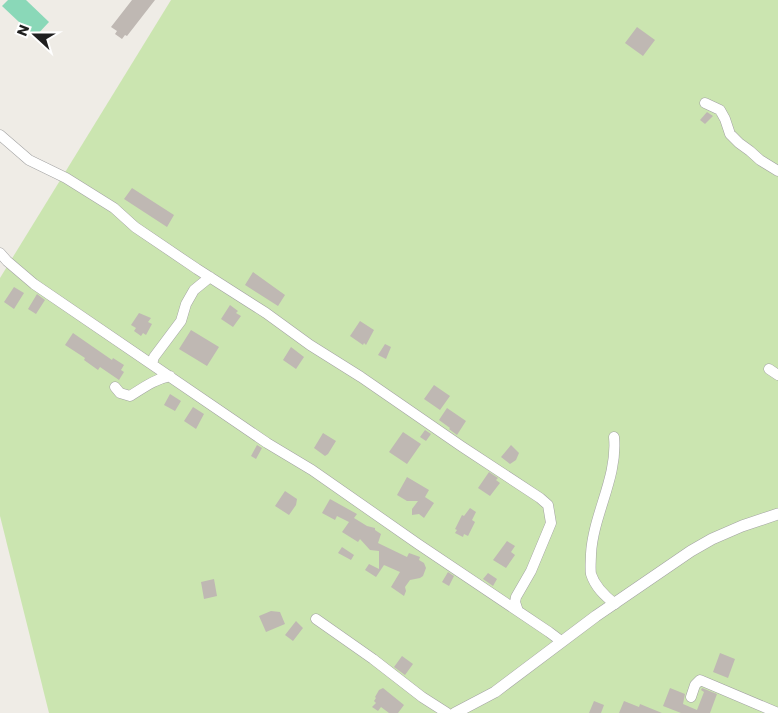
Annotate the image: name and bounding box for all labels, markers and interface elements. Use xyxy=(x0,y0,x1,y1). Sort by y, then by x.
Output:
north arrow xyxy=(10,10,60,60)
text: N xyxy=(12,22,34,39)

